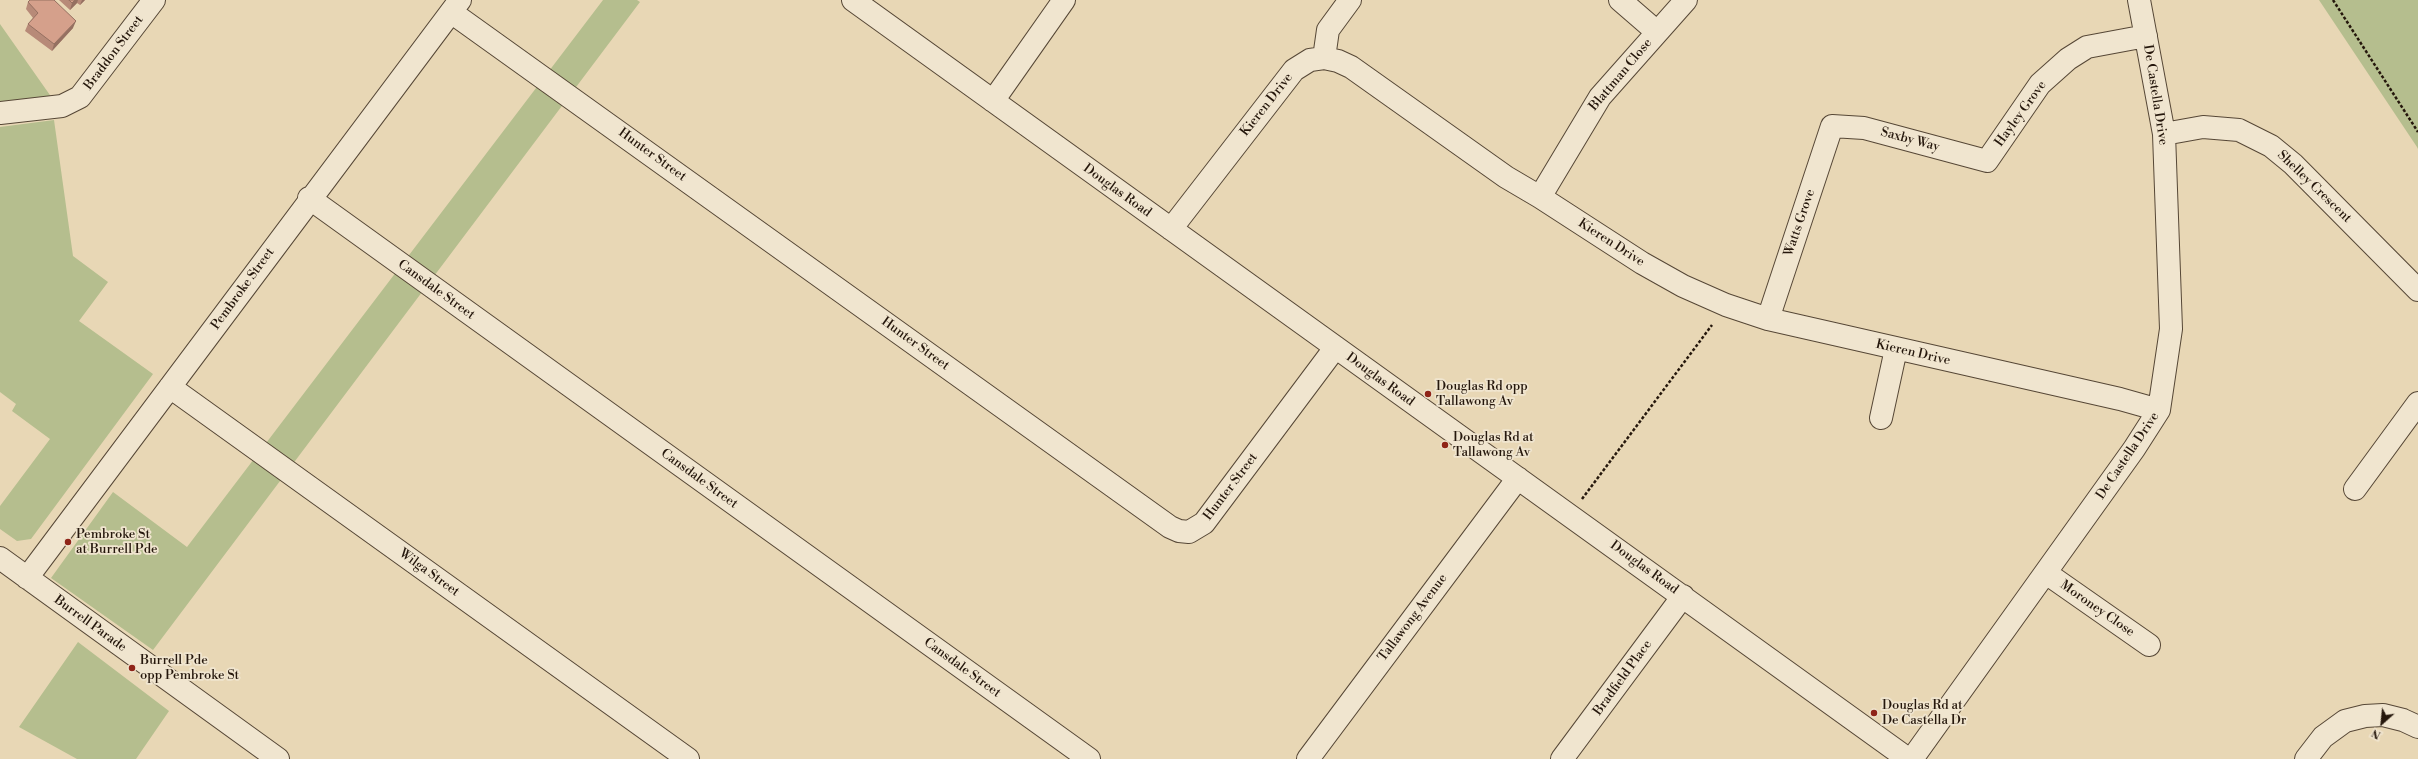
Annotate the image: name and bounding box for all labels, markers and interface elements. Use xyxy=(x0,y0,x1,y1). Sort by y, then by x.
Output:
street label: Braddon Street xyxy=(81,13,147,93)
street label: Blattman Close xyxy=(1586,36,1656,114)
street label: De Castella Drive xyxy=(2139,44,2171,146)
street label: Kieren Drive xyxy=(1237,70,1297,140)
street label: Hayley Grove xyxy=(1992,78,2050,150)
street label: Hunter Street xyxy=(615,125,689,185)
street label: Saxby Way xyxy=(1879,125,1941,155)
street label: Shelley Crescent xyxy=(2274,148,2354,226)
street label: Douglas Road xyxy=(1080,161,1154,221)
street label: Watts Grove xyxy=(1781,187,1819,259)
street label: Kieren Drive xyxy=(1575,216,1647,270)
street label: Pembroke Street xyxy=(208,245,278,333)
street label: Cansdale Street xyxy=(394,257,478,323)
street label: Hunter Street xyxy=(878,314,952,374)
street label: Kieren Drive xyxy=(1874,337,1952,369)
street label: Douglas Road xyxy=(1343,350,1417,410)
place label: Douglas Rd opp Tallawong Av xyxy=(1436,379,1528,410)
marker: Douglas Rd opp Tallawong Av xyxy=(1423,389,1433,399)
street label: De Castella Drive xyxy=(2093,409,2163,503)
place label: Douglas Rd at Tallawong Av xyxy=(1453,430,1534,461)
marker: Douglas Rd at Tallawong Av xyxy=(1440,440,1450,450)
street label: Cansdale Street xyxy=(657,446,741,512)
street label: Hunter Street xyxy=(1201,450,1261,524)
place label: Pembroke St at Burrell Pde xyxy=(76,527,158,558)
marker: Pembroke St at Burrell Pde xyxy=(63,537,73,547)
street label: Douglas Road xyxy=(1607,538,1681,598)
street label: Wilga Street xyxy=(396,546,462,600)
street label: Tallawong Avenue xyxy=(1375,571,1451,665)
street label: Moroney Close xyxy=(2057,578,2137,640)
street label: Burrell Parade xyxy=(51,592,129,656)
street label: Cansdale Street xyxy=(920,635,1004,701)
street label: Bradfield Place xyxy=(1590,637,1656,719)
place label: Burrell Pde opp Pembroke St xyxy=(140,653,239,684)
marker: Burrell Pde opp Pembroke St xyxy=(127,663,137,673)
place label: Douglas Rd at De Castella Dr xyxy=(1882,698,1966,729)
north arrow xyxy=(2362,703,2402,743)
marker: Douglas Rd at De Castella Dr xyxy=(1869,708,1879,718)
text: N xyxy=(2370,725,2384,742)

